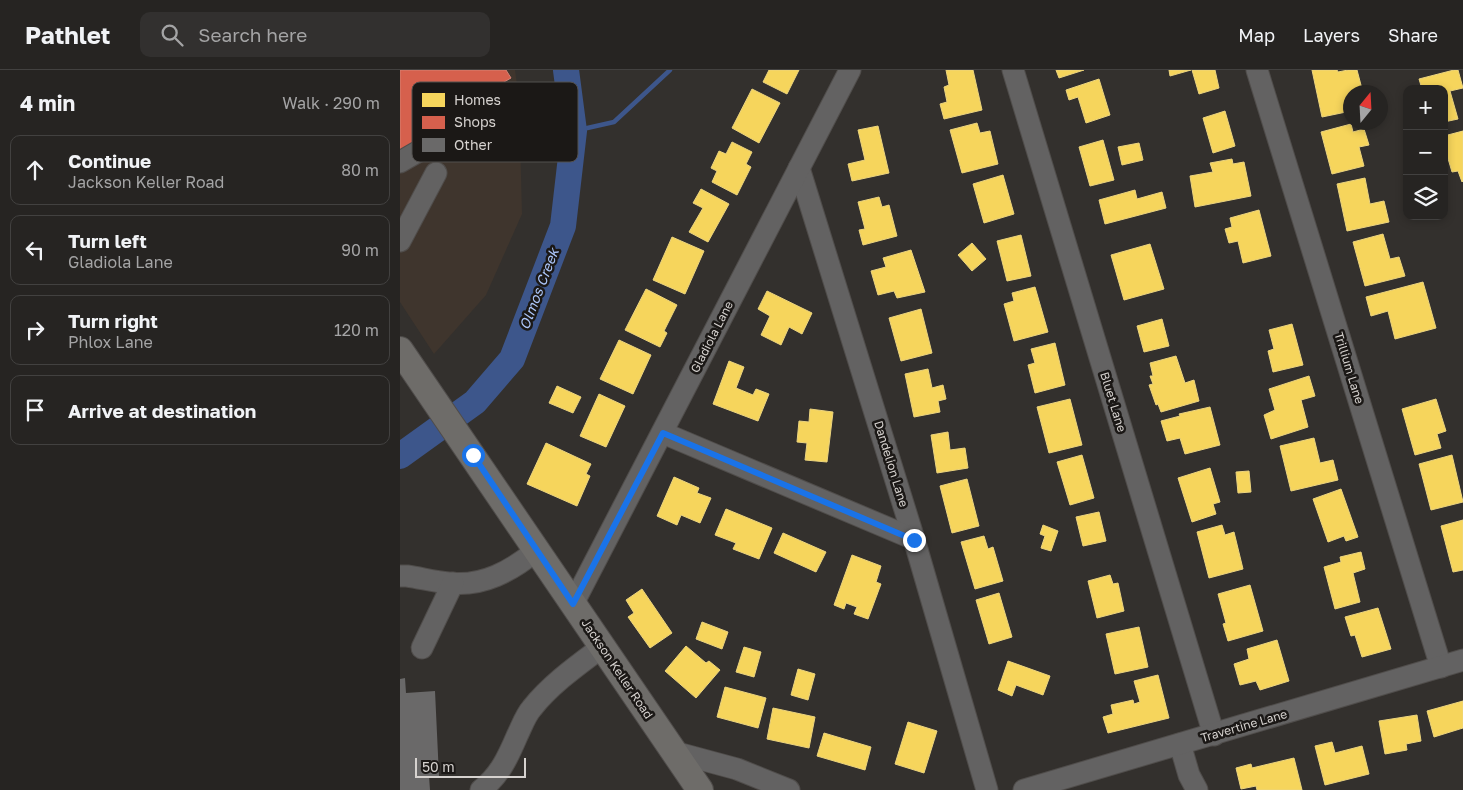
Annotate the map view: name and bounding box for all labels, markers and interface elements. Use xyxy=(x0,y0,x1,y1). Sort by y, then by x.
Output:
search box xyxy=(140,12,490,57)
text: Pathlet xyxy=(25,20,110,49)
icon: search xyxy=(158,21,186,49)
text: Search here xyxy=(198,23,307,46)
text: Map xyxy=(1238,24,1275,46)
text: Layers xyxy=(1303,24,1360,46)
text: Share xyxy=(1388,24,1438,46)
legend xyxy=(412,82,578,162)
north arrow xyxy=(1343,85,1388,130)
map controls xyxy=(1403,85,1448,220)
button: + xyxy=(1403,85,1448,130)
text: 4 min xyxy=(20,90,75,116)
text: Homes xyxy=(454,91,501,108)
text: Walk · 290 m xyxy=(282,93,380,113)
text: Shops xyxy=(454,113,496,130)
button: − xyxy=(1403,130,1448,175)
text: Other xyxy=(454,136,493,153)
text: Continue xyxy=(68,149,151,172)
icon: ahead xyxy=(21,156,49,184)
text: 80 m xyxy=(341,160,379,180)
text: Jackson Keller Road xyxy=(68,172,224,192)
button: layers xyxy=(1403,175,1448,220)
text: Turn left xyxy=(68,229,147,252)
icon: left xyxy=(21,236,49,264)
text: 90 m xyxy=(341,240,379,260)
water label: Olmos Creek xyxy=(515,244,563,332)
text: Gladiola Lane xyxy=(68,252,173,272)
street label: Gladiola Lane xyxy=(687,298,736,375)
text: Turn right xyxy=(68,309,158,332)
icon: right xyxy=(21,316,49,344)
text: 120 m xyxy=(334,320,379,340)
street label: Trillium Lane xyxy=(1331,330,1367,406)
text: Phlox Lane xyxy=(68,332,153,352)
street label: Bluet Lane xyxy=(1097,370,1130,434)
icon: arrive xyxy=(21,396,49,424)
text: Arrive at destination xyxy=(68,399,256,422)
street label: Dandelion Lane xyxy=(871,419,912,509)
route start xyxy=(462,444,485,467)
route end xyxy=(903,529,926,552)
street label: Jackson Keller Road xyxy=(578,616,656,722)
street label: Travertine Lane xyxy=(1199,706,1289,745)
scale bar xyxy=(415,755,526,778)
text: 50 m xyxy=(422,758,455,775)

